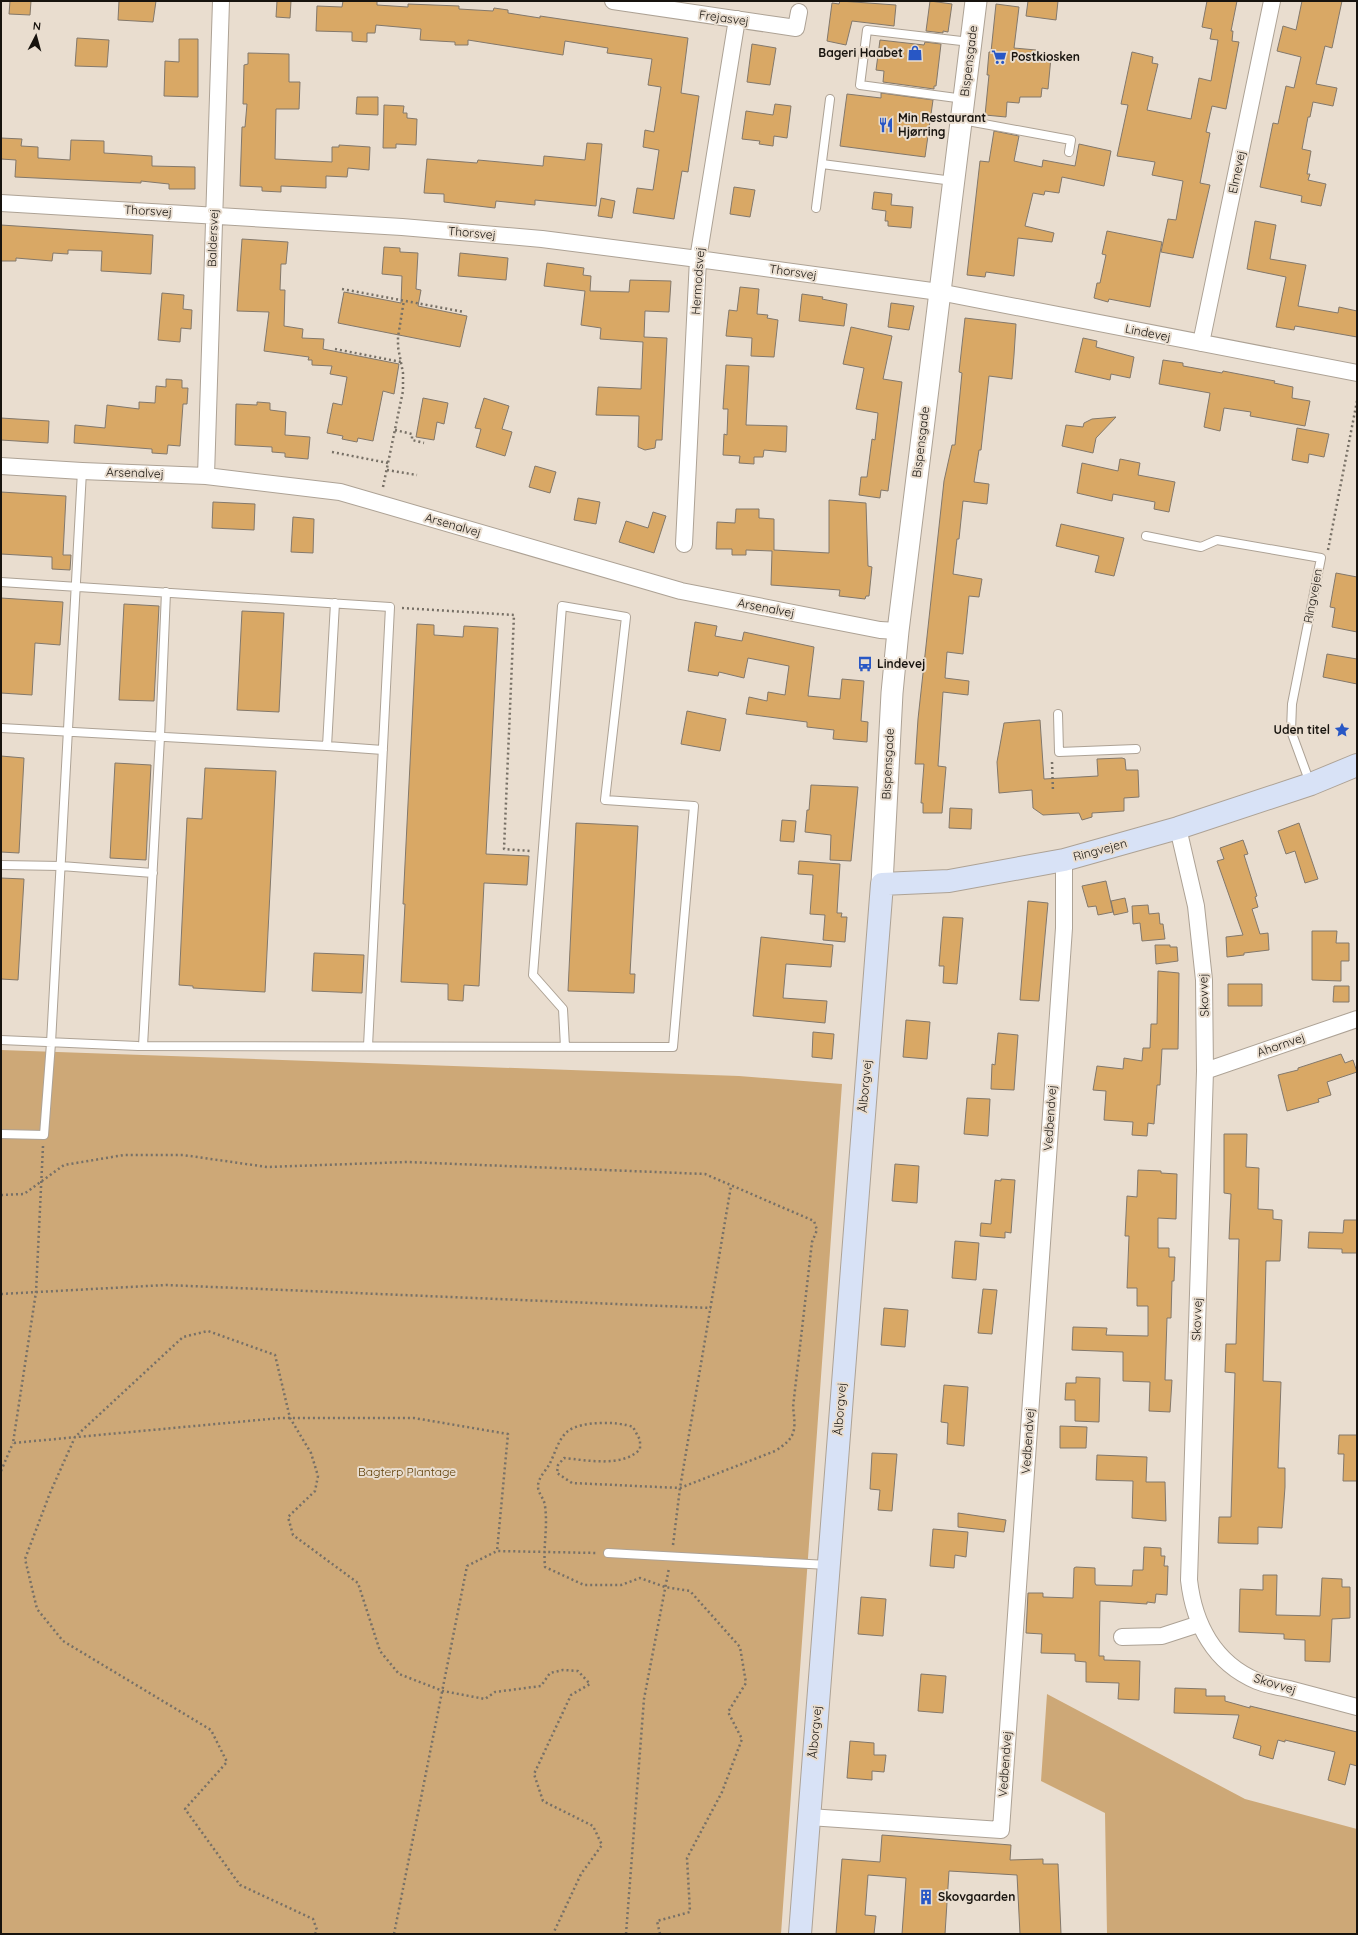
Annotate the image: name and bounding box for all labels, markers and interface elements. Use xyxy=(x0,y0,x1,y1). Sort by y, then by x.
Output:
street label: Frejasvej xyxy=(698,7,750,28)
north arrow xyxy=(16,16,56,56)
text: N xyxy=(32,19,42,33)
street label: Bispensgade xyxy=(957,24,980,97)
shop icon: Bageri Haabet xyxy=(906,44,924,62)
place label: Bageri Haabet xyxy=(818,45,903,60)
supermarket icon: Postkiosken xyxy=(990,48,1008,66)
place label: Postkiosken xyxy=(1011,49,1080,64)
place label: Min Restaurant Hjørring xyxy=(898,110,986,139)
restaurant icon: Min Restaurant Hjørring xyxy=(877,116,895,134)
street label: Elmevej xyxy=(1225,149,1248,195)
street label: Thorsvej xyxy=(124,202,172,219)
street label: Baldersvej xyxy=(204,209,221,267)
street label: Thorsvej xyxy=(448,223,497,242)
street label: Hermodsvej xyxy=(688,247,707,315)
street label: Thorsvej xyxy=(768,261,818,282)
street label: Lindevej xyxy=(1124,321,1172,344)
street label: Bispensgade xyxy=(909,405,932,478)
street label: Arsenalvej xyxy=(106,464,164,481)
street label: Arsenalvej xyxy=(423,509,483,540)
street label: Ringvejen xyxy=(1300,567,1325,624)
street label: Arsenalvej xyxy=(736,595,796,620)
bus stop icon: Lindevej xyxy=(856,655,874,673)
place label: Lindevej xyxy=(877,656,925,671)
place icon: Uden titel xyxy=(1333,721,1351,739)
place label: Uden titel xyxy=(1274,722,1330,737)
street label: Bispensgade xyxy=(878,728,897,800)
street label: Ringvejen xyxy=(1071,835,1128,864)
street label: Skovvej xyxy=(1195,973,1212,1017)
street label: Ahornvej xyxy=(1255,1029,1307,1060)
street label: Ålborgvej xyxy=(855,1059,874,1113)
street label: Vedbendvej xyxy=(1040,1084,1059,1152)
street label: Skovvej xyxy=(1188,1297,1205,1341)
street label: Ålborgvej xyxy=(830,1382,849,1436)
street label: Vedbendvej xyxy=(1018,1407,1037,1475)
park label: Bagterp Plantage xyxy=(358,1464,456,1479)
street label: Skovvej xyxy=(1252,1670,1298,1697)
street label: Ålborgvej xyxy=(805,1705,824,1759)
street label: Vedbendvej xyxy=(995,1730,1014,1798)
building icon: Skovgaarden xyxy=(917,1888,935,1906)
place label: Skovgaarden xyxy=(938,1889,1015,1904)

